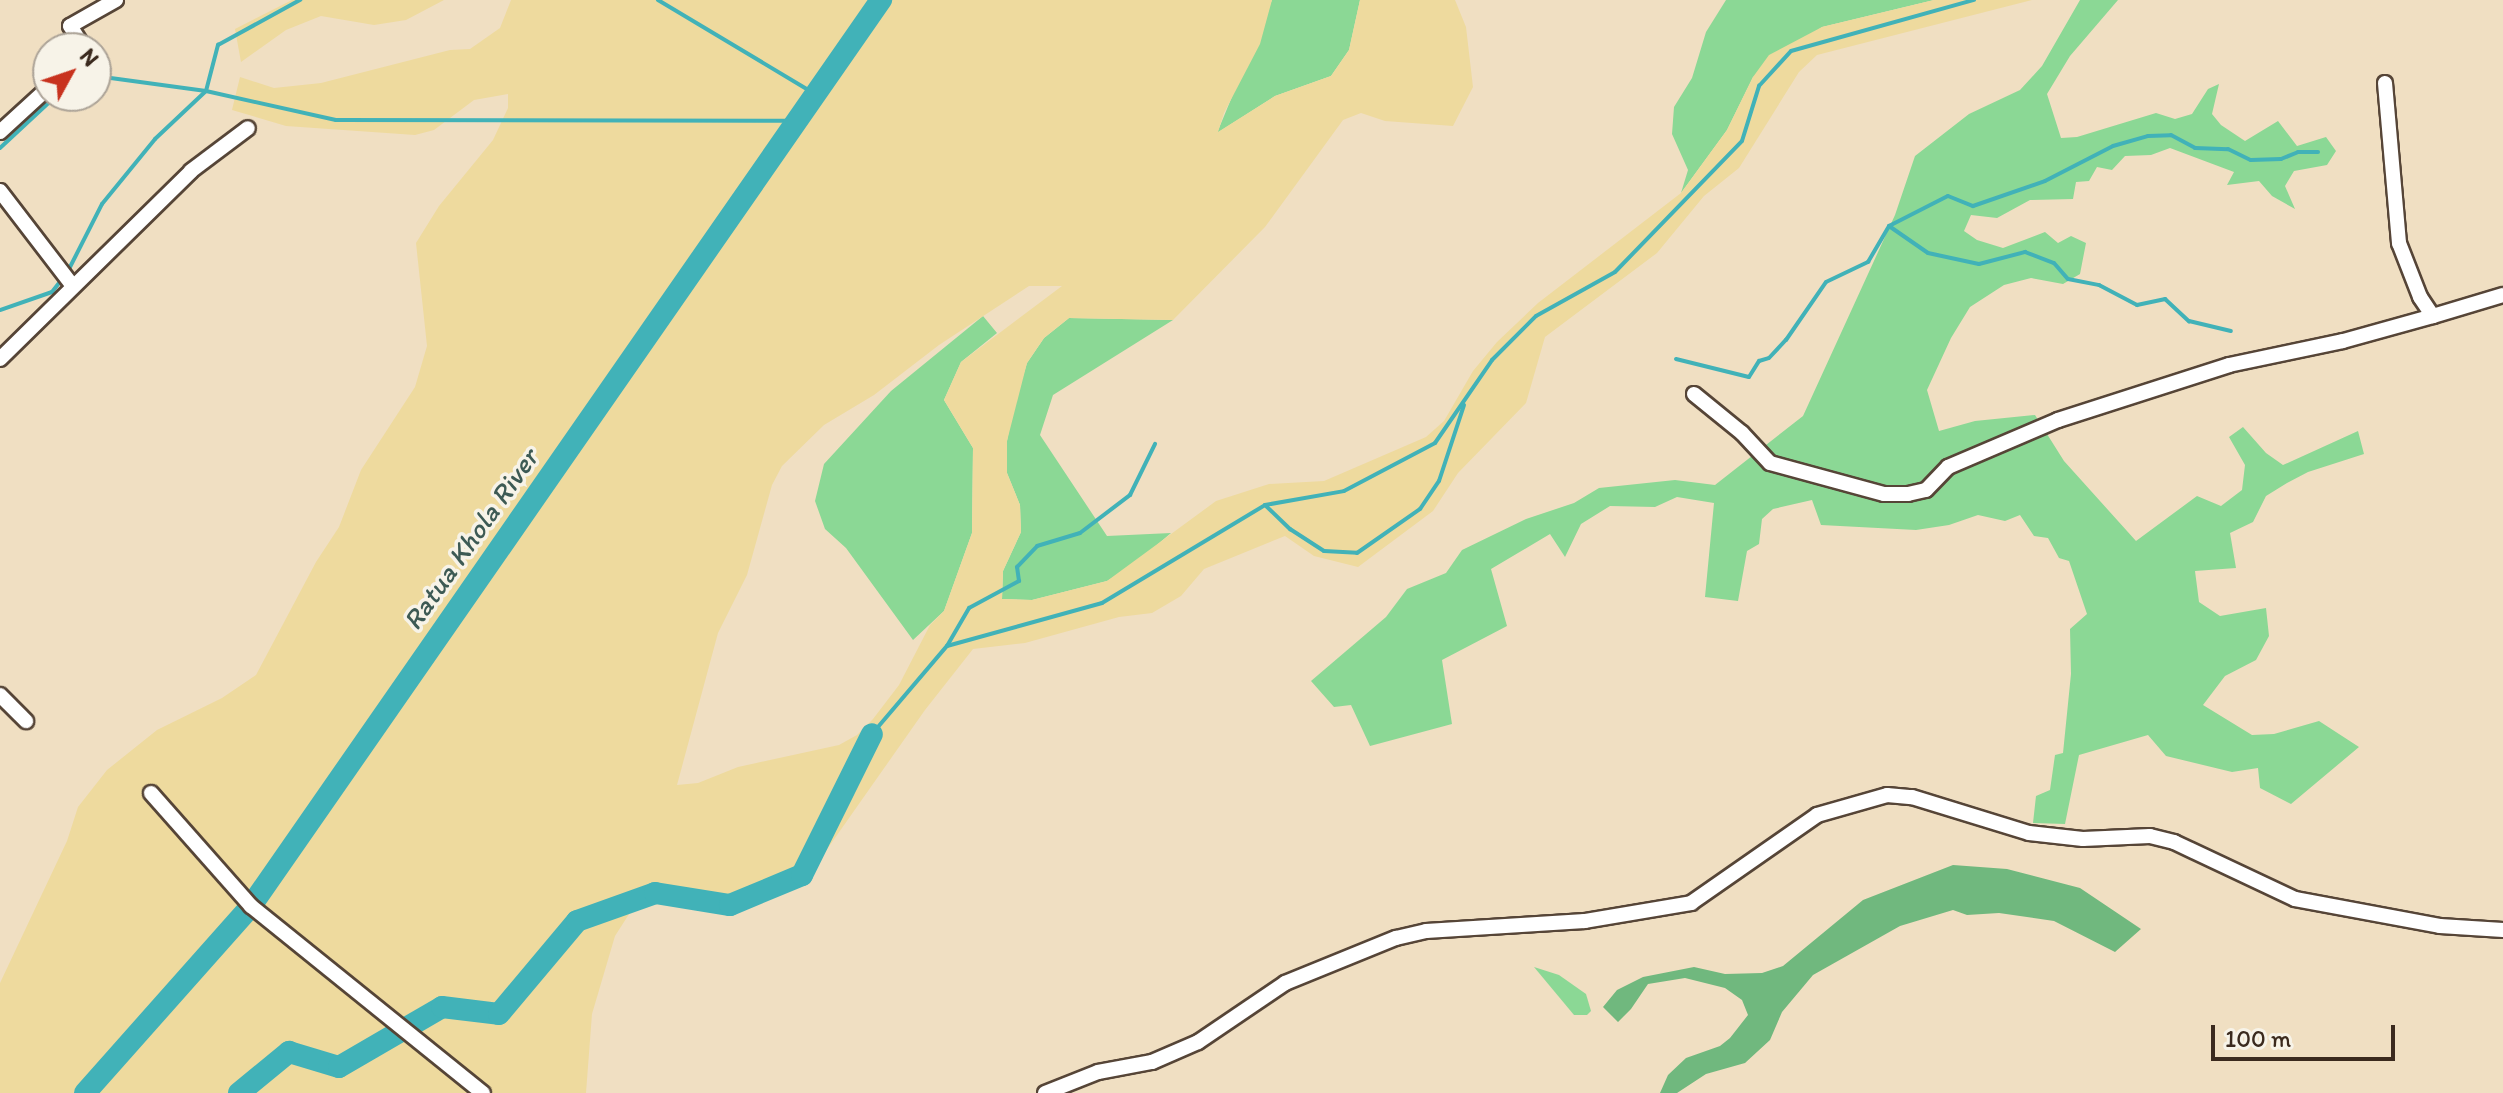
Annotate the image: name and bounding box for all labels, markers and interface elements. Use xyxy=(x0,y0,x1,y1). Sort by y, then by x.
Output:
north arrow xyxy=(32,32,112,112)
text: N xyxy=(74,43,104,72)
water label: Ratua Khola River xyxy=(395,442,545,636)
scale bar xyxy=(2215,1009,2399,1059)
text: 100 m xyxy=(2225,1024,2291,1053)

